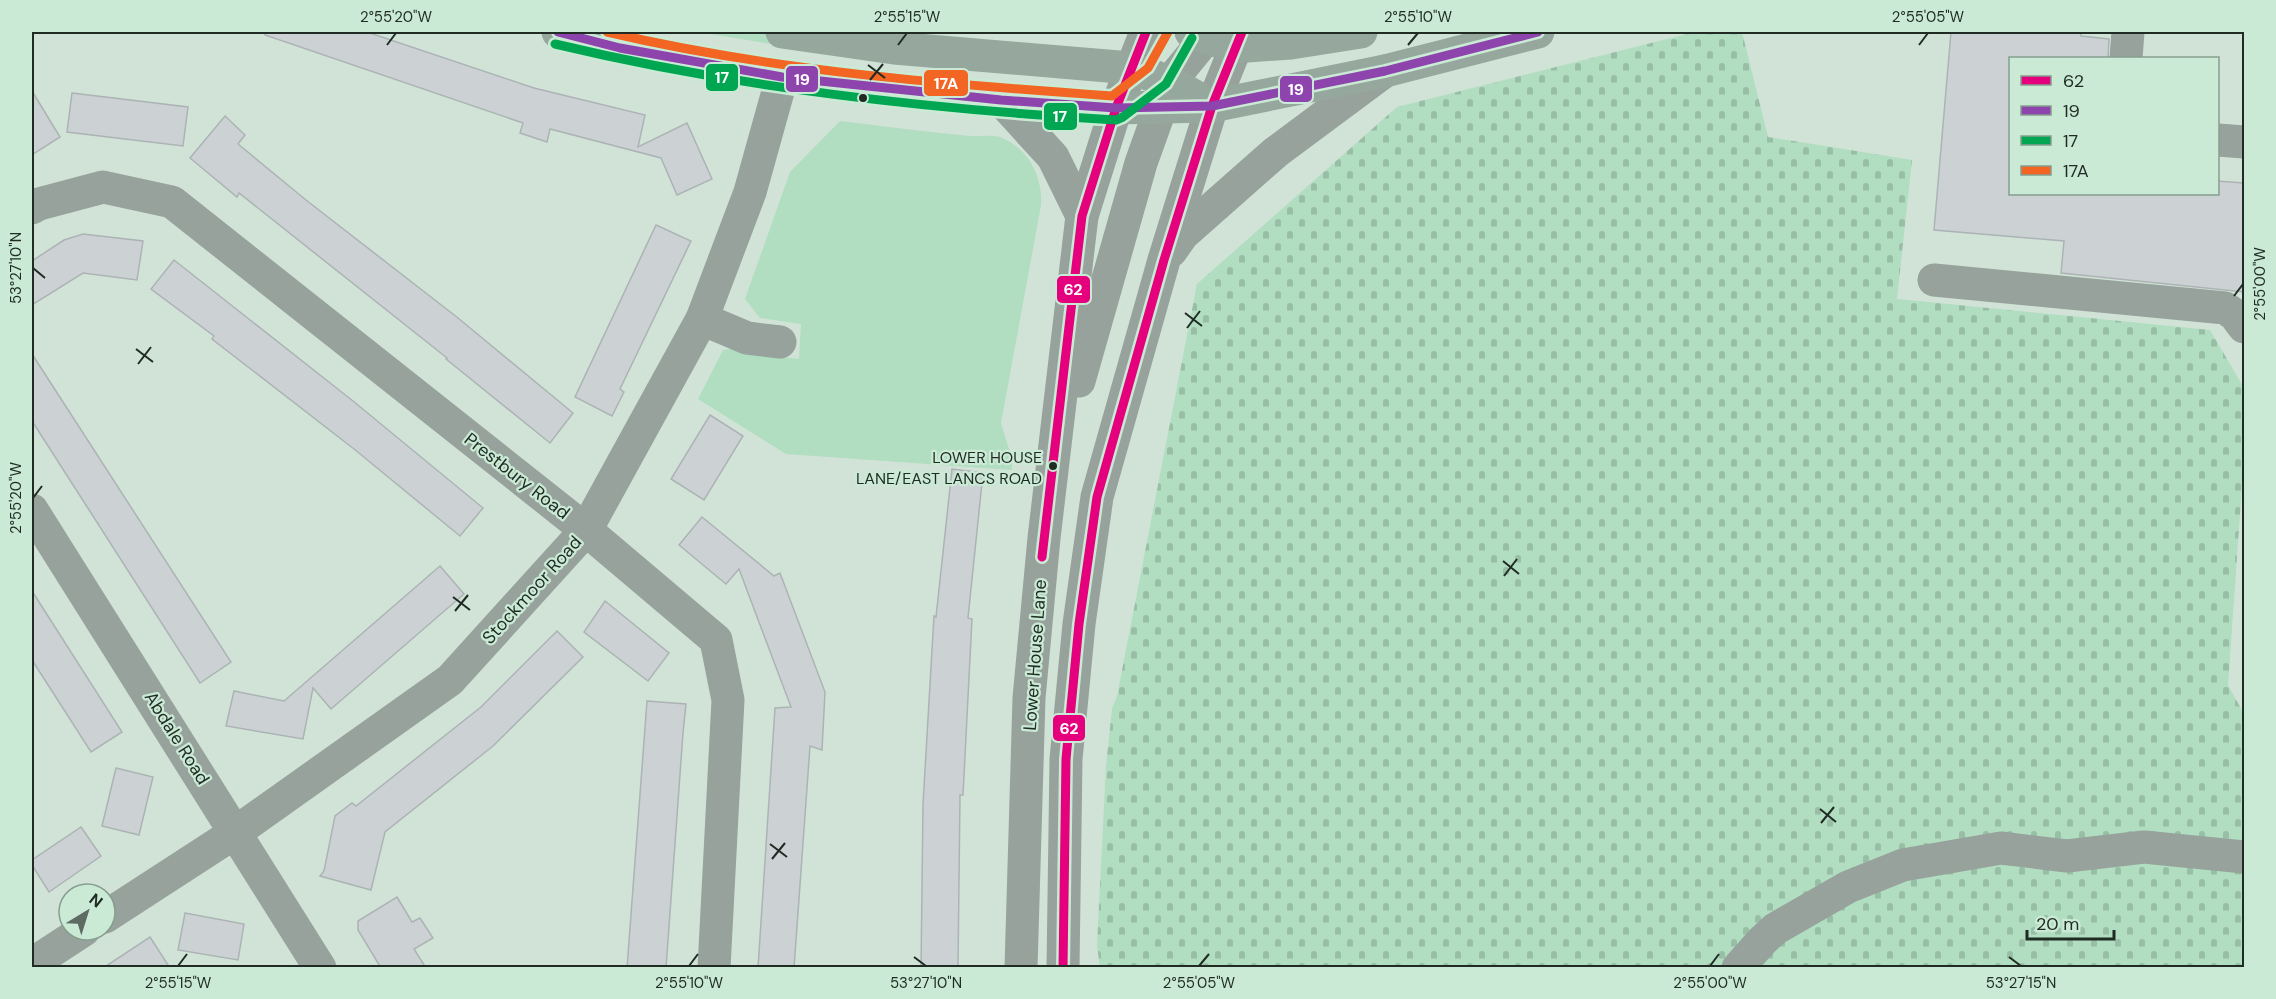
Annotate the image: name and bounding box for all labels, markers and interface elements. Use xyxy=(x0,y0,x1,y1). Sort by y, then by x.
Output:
text: 2°55'20"W xyxy=(360,7,432,27)
text: 2°55'15"W xyxy=(874,7,941,27)
text: 2°55'10"W xyxy=(1384,7,1452,27)
text: 2°55'05"W xyxy=(1892,7,1965,27)
legend xyxy=(2009,57,2219,195)
line badge: 17 xyxy=(705,63,739,92)
line badge: 19 xyxy=(785,65,819,93)
text: 17 xyxy=(715,67,730,88)
text: 19 xyxy=(794,69,810,90)
line badge: 17A xyxy=(923,69,969,97)
text: 62 xyxy=(2063,69,2084,93)
text: 17A xyxy=(934,73,958,94)
line badge: 19 xyxy=(1279,75,1313,103)
text: 19 xyxy=(1288,79,1304,100)
unlabelled marker xyxy=(857,92,869,104)
text: 19 xyxy=(2063,99,2080,123)
line badge: 17 xyxy=(1043,102,1078,131)
text: 17 xyxy=(1053,106,1068,127)
text: 17 xyxy=(2063,129,2078,153)
text: 17A xyxy=(2063,159,2089,183)
text: 53°27'10"N xyxy=(6,232,26,304)
text: 2°55'00"W xyxy=(2250,247,2270,321)
line badge: 62 xyxy=(1056,275,1091,304)
text: 62 xyxy=(1063,279,1083,300)
street label: Prestbury Road xyxy=(459,427,575,525)
place label: LOWER HOUSE LANE/EAST LANCS ROAD xyxy=(856,447,1042,489)
marker: LOWER HOUSE LANE/EAST LANCS ROAD xyxy=(1047,460,1059,472)
text: 2°55'20"W xyxy=(6,462,26,534)
street label: Stockmoor Road xyxy=(477,531,587,649)
street label: Lower House Lane xyxy=(1018,579,1052,731)
street label: Abdale Road xyxy=(139,687,215,789)
line badge: 62 xyxy=(1052,714,1086,742)
text: 62 xyxy=(1059,718,1079,739)
north arrow xyxy=(57,882,117,942)
text: N xyxy=(85,889,107,912)
scale bar xyxy=(2027,903,2114,941)
text: 20 m xyxy=(2036,912,2079,936)
text: 2°55'15"W xyxy=(145,973,212,993)
text: 2°55'10"W xyxy=(655,973,723,993)
text: 53°27'10"N xyxy=(890,973,962,993)
text: 2°55'05"W xyxy=(1163,973,1236,993)
text: 2°55'00"W xyxy=(1673,973,1747,993)
text: 53°27'15"N xyxy=(1986,973,2056,993)

